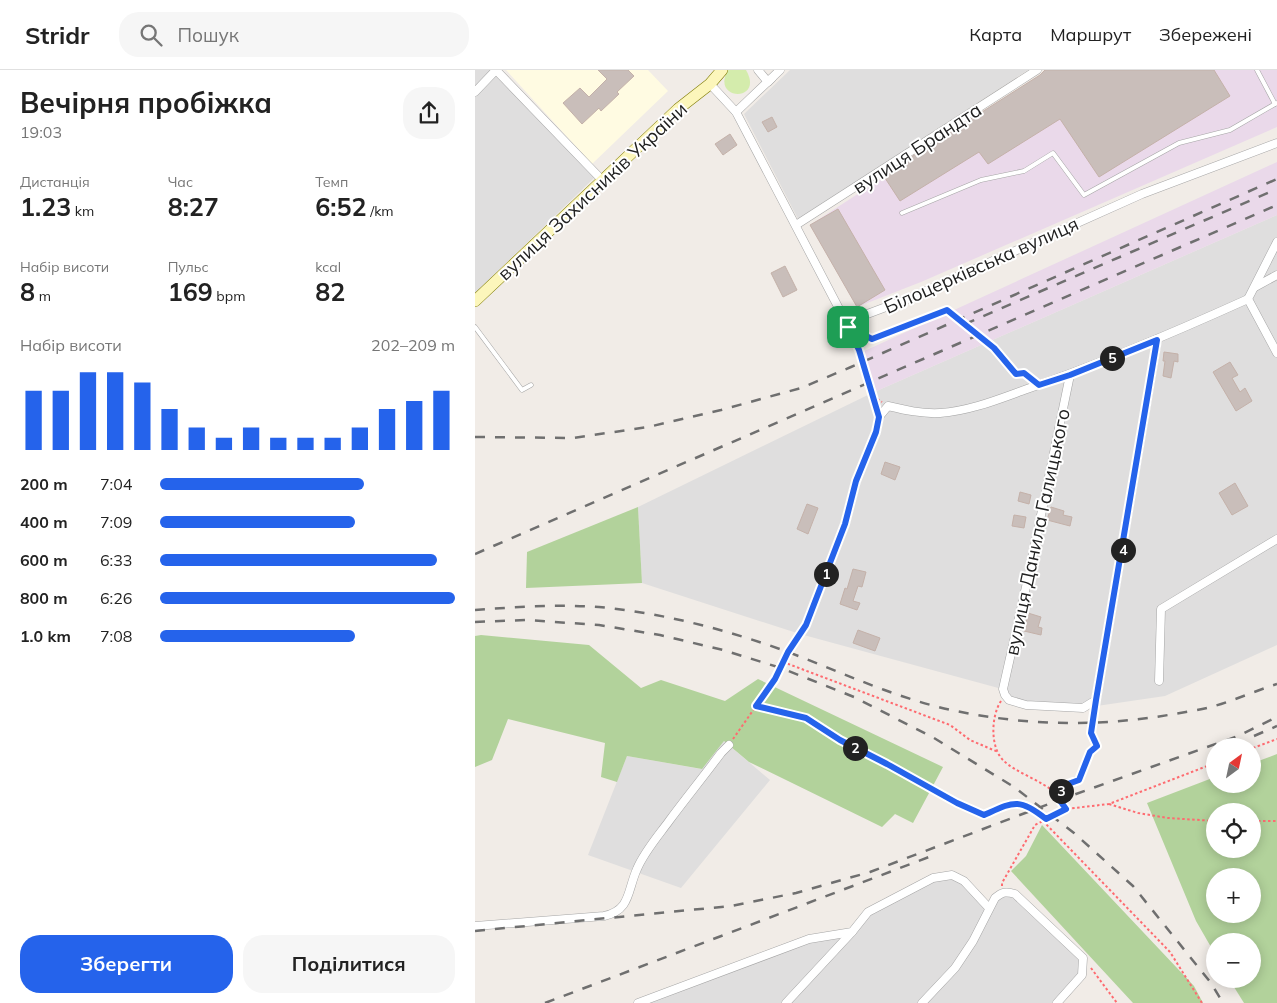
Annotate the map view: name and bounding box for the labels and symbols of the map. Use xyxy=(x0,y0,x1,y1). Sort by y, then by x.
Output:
street label: вулиця Захисників України xyxy=(492,97,692,285)
street label: вулиця Брандта xyxy=(848,97,986,199)
street label: Білоцерківська вулиця xyxy=(880,211,1082,319)
pin xyxy=(827,306,869,348)
pin: 5 xyxy=(1099,346,1125,370)
street label: вулиця Данила Галицького xyxy=(999,406,1075,658)
pin: 4 xyxy=(1111,538,1135,562)
pin: 1 xyxy=(813,562,839,586)
pin: 2 xyxy=(843,736,867,760)
north arrow xyxy=(1206,738,1261,792)
pin: 3 xyxy=(1049,778,1073,804)

